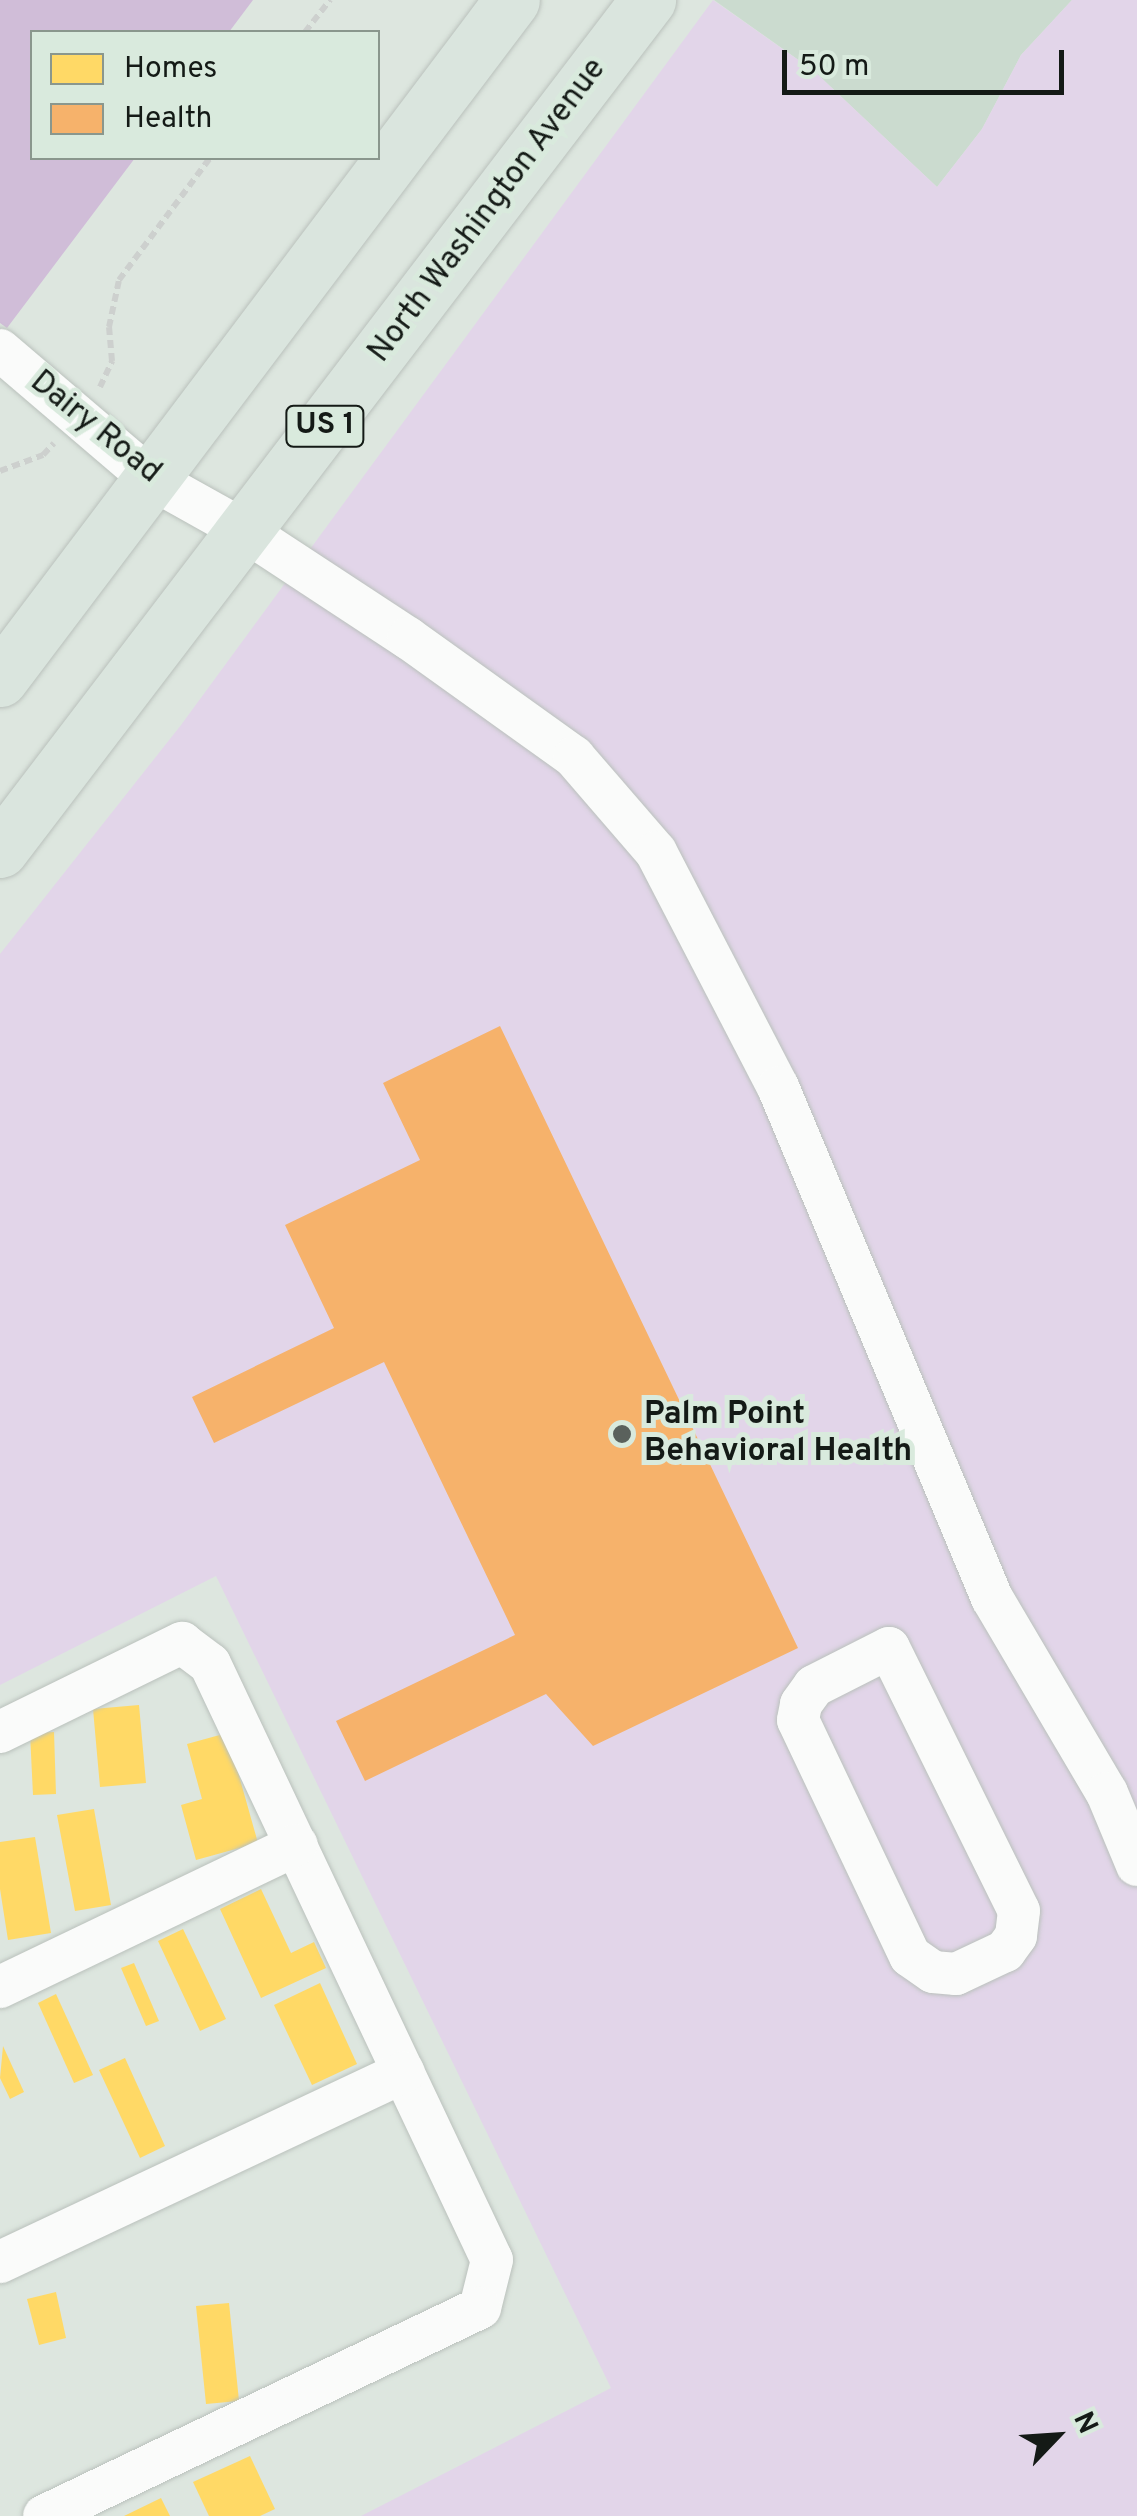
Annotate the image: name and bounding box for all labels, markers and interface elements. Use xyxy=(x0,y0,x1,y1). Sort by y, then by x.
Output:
legend xyxy=(30,30,380,160)
scale bar xyxy=(787,30,1070,92)
text: 50 m xyxy=(799,49,869,86)
text: Homes xyxy=(124,51,217,88)
street label: North Washington Avenue xyxy=(360,51,616,371)
text: Health xyxy=(124,101,212,138)
street label: Dairy Road xyxy=(22,364,168,492)
road number: US 1 xyxy=(285,401,365,451)
place label: Palm Point Behavioral Health xyxy=(644,1397,912,1472)
marker: Palm Point Behavioral Health xyxy=(609,1421,635,1447)
north arrow xyxy=(1007,2386,1107,2486)
text: N xyxy=(1064,2407,1105,2440)

